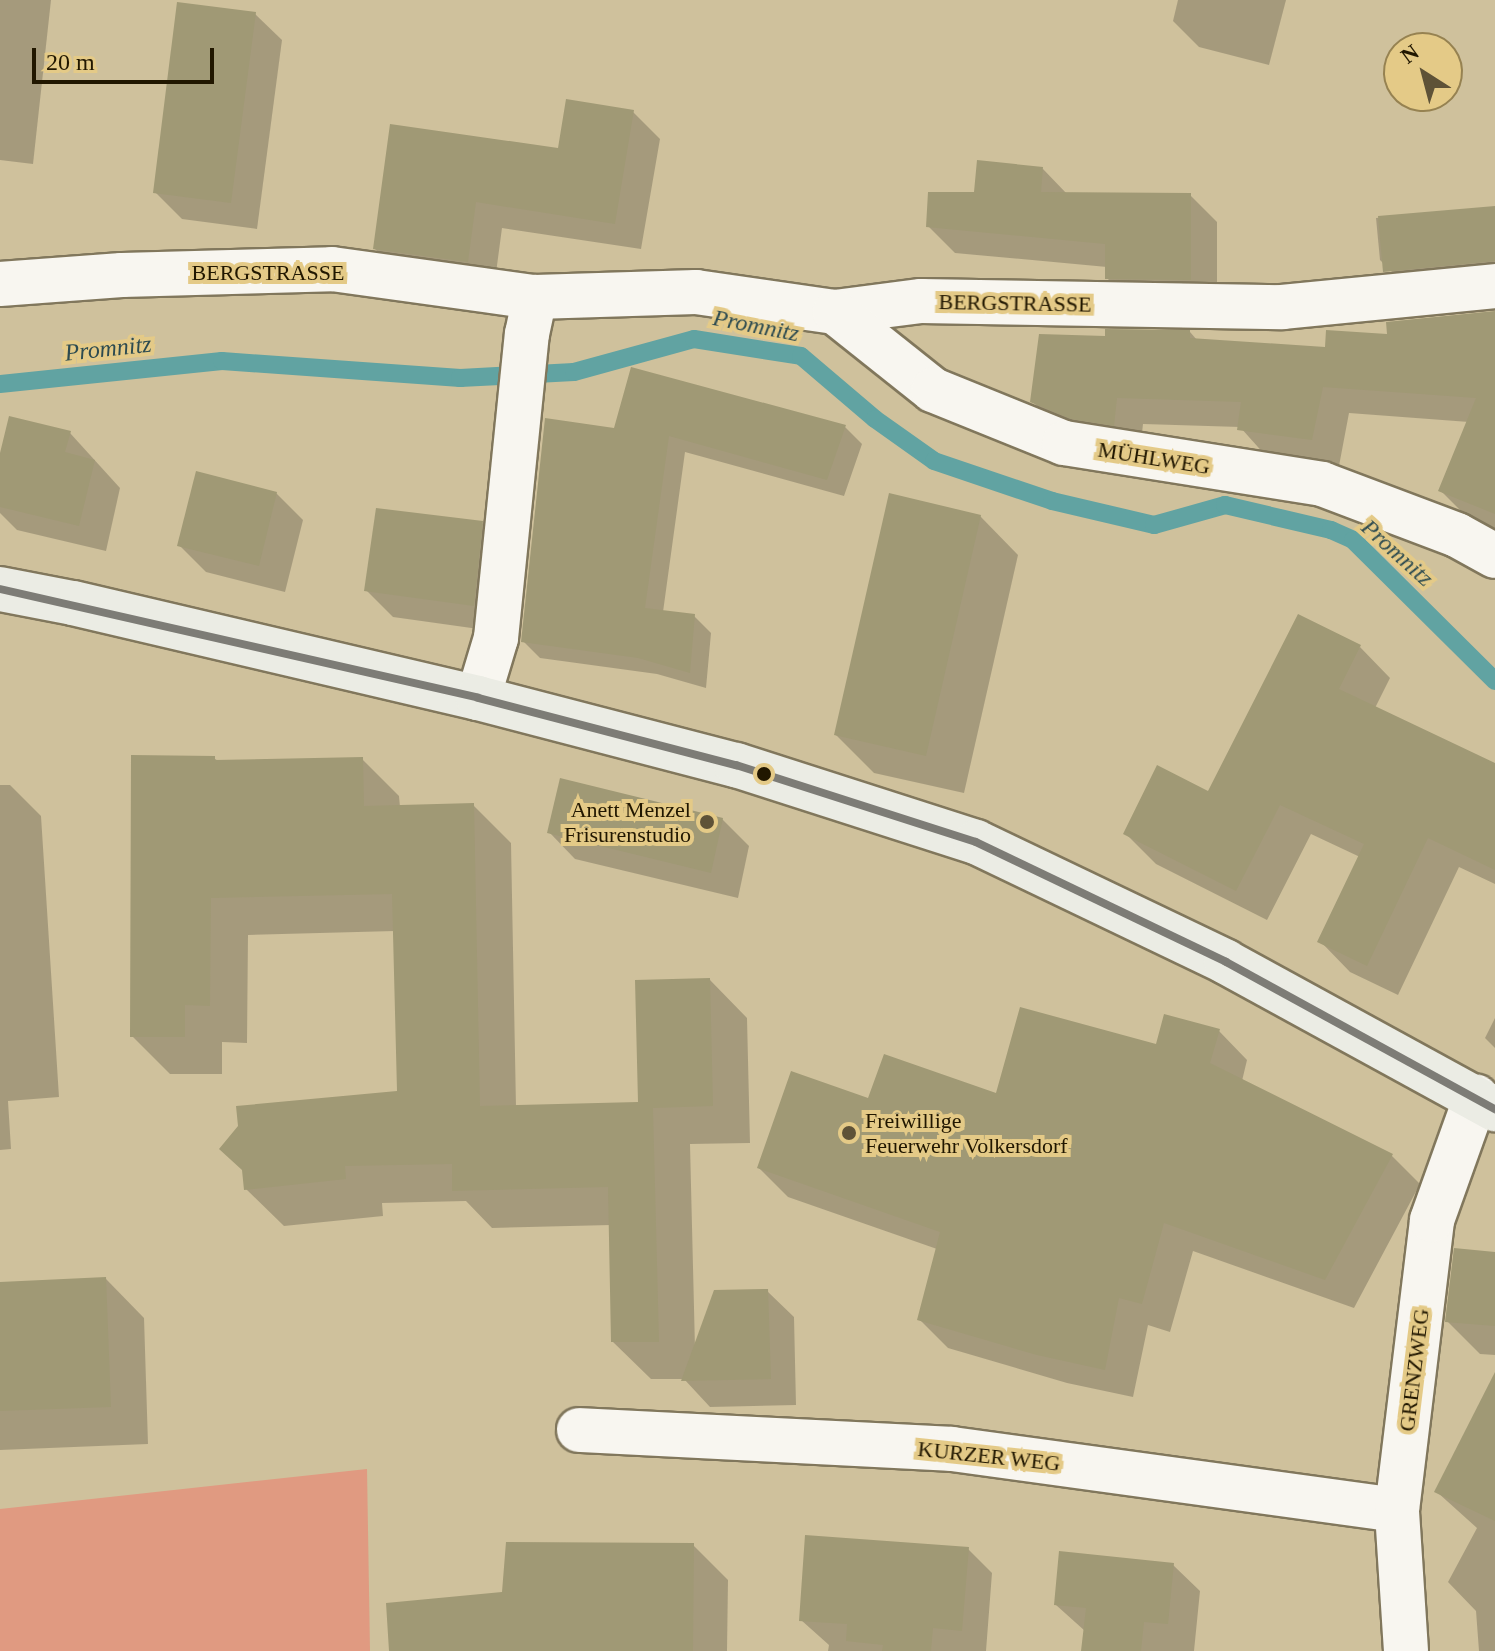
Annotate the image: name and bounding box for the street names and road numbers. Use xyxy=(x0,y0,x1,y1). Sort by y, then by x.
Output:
street label: BERGSTRASSE xyxy=(192,260,344,286)
street label: BERGSTRASSE xyxy=(938,288,1092,318)
street label: MÜHLWEG xyxy=(1096,436,1212,480)
street label: GRENZWEG xyxy=(1393,1307,1435,1433)
street label: KURZER WEG xyxy=(916,1435,1062,1477)

